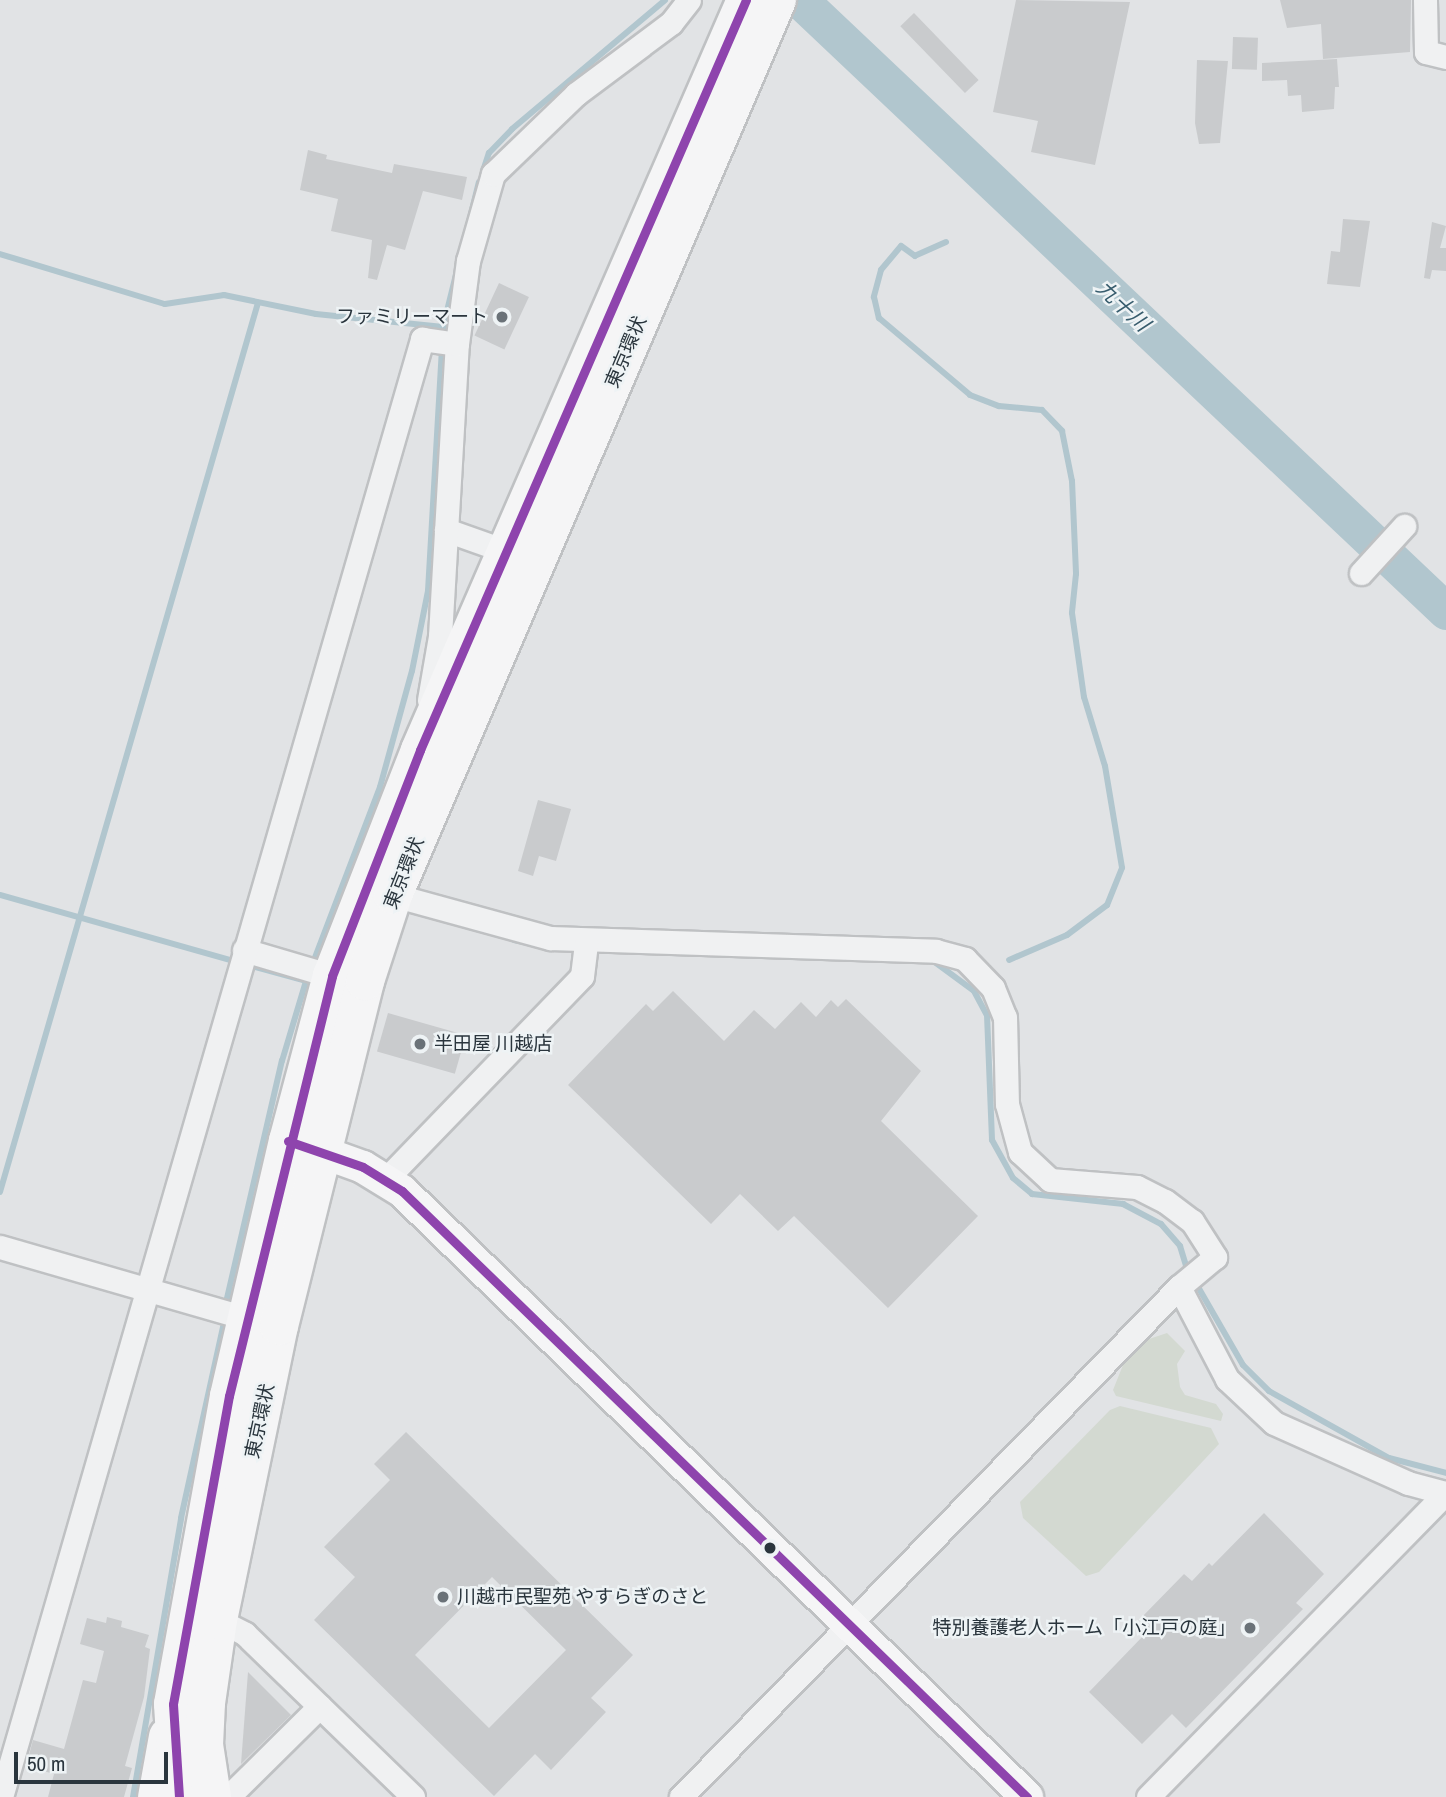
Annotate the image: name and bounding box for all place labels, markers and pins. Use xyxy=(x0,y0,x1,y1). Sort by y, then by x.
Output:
place label: ファミリーマート xyxy=(336,306,488,328)
marker: ファミリーマート xyxy=(494,309,510,325)
place label: 半田屋 川越店 xyxy=(434,1033,552,1055)
marker: 半田屋 川越店 xyxy=(412,1036,428,1052)
unlabelled marker xyxy=(763,1541,777,1555)
place label: 川越市民聖苑 やすらぎのさと xyxy=(457,1586,708,1608)
marker: 川越市民聖苑 やすらぎのさと xyxy=(435,1589,451,1605)
place label: 特別養護老人ホーム「小江戸の庭」 xyxy=(932,1617,1236,1639)
marker: 特別養護老人ホーム「小江戸の庭」 xyxy=(1242,1620,1258,1636)

